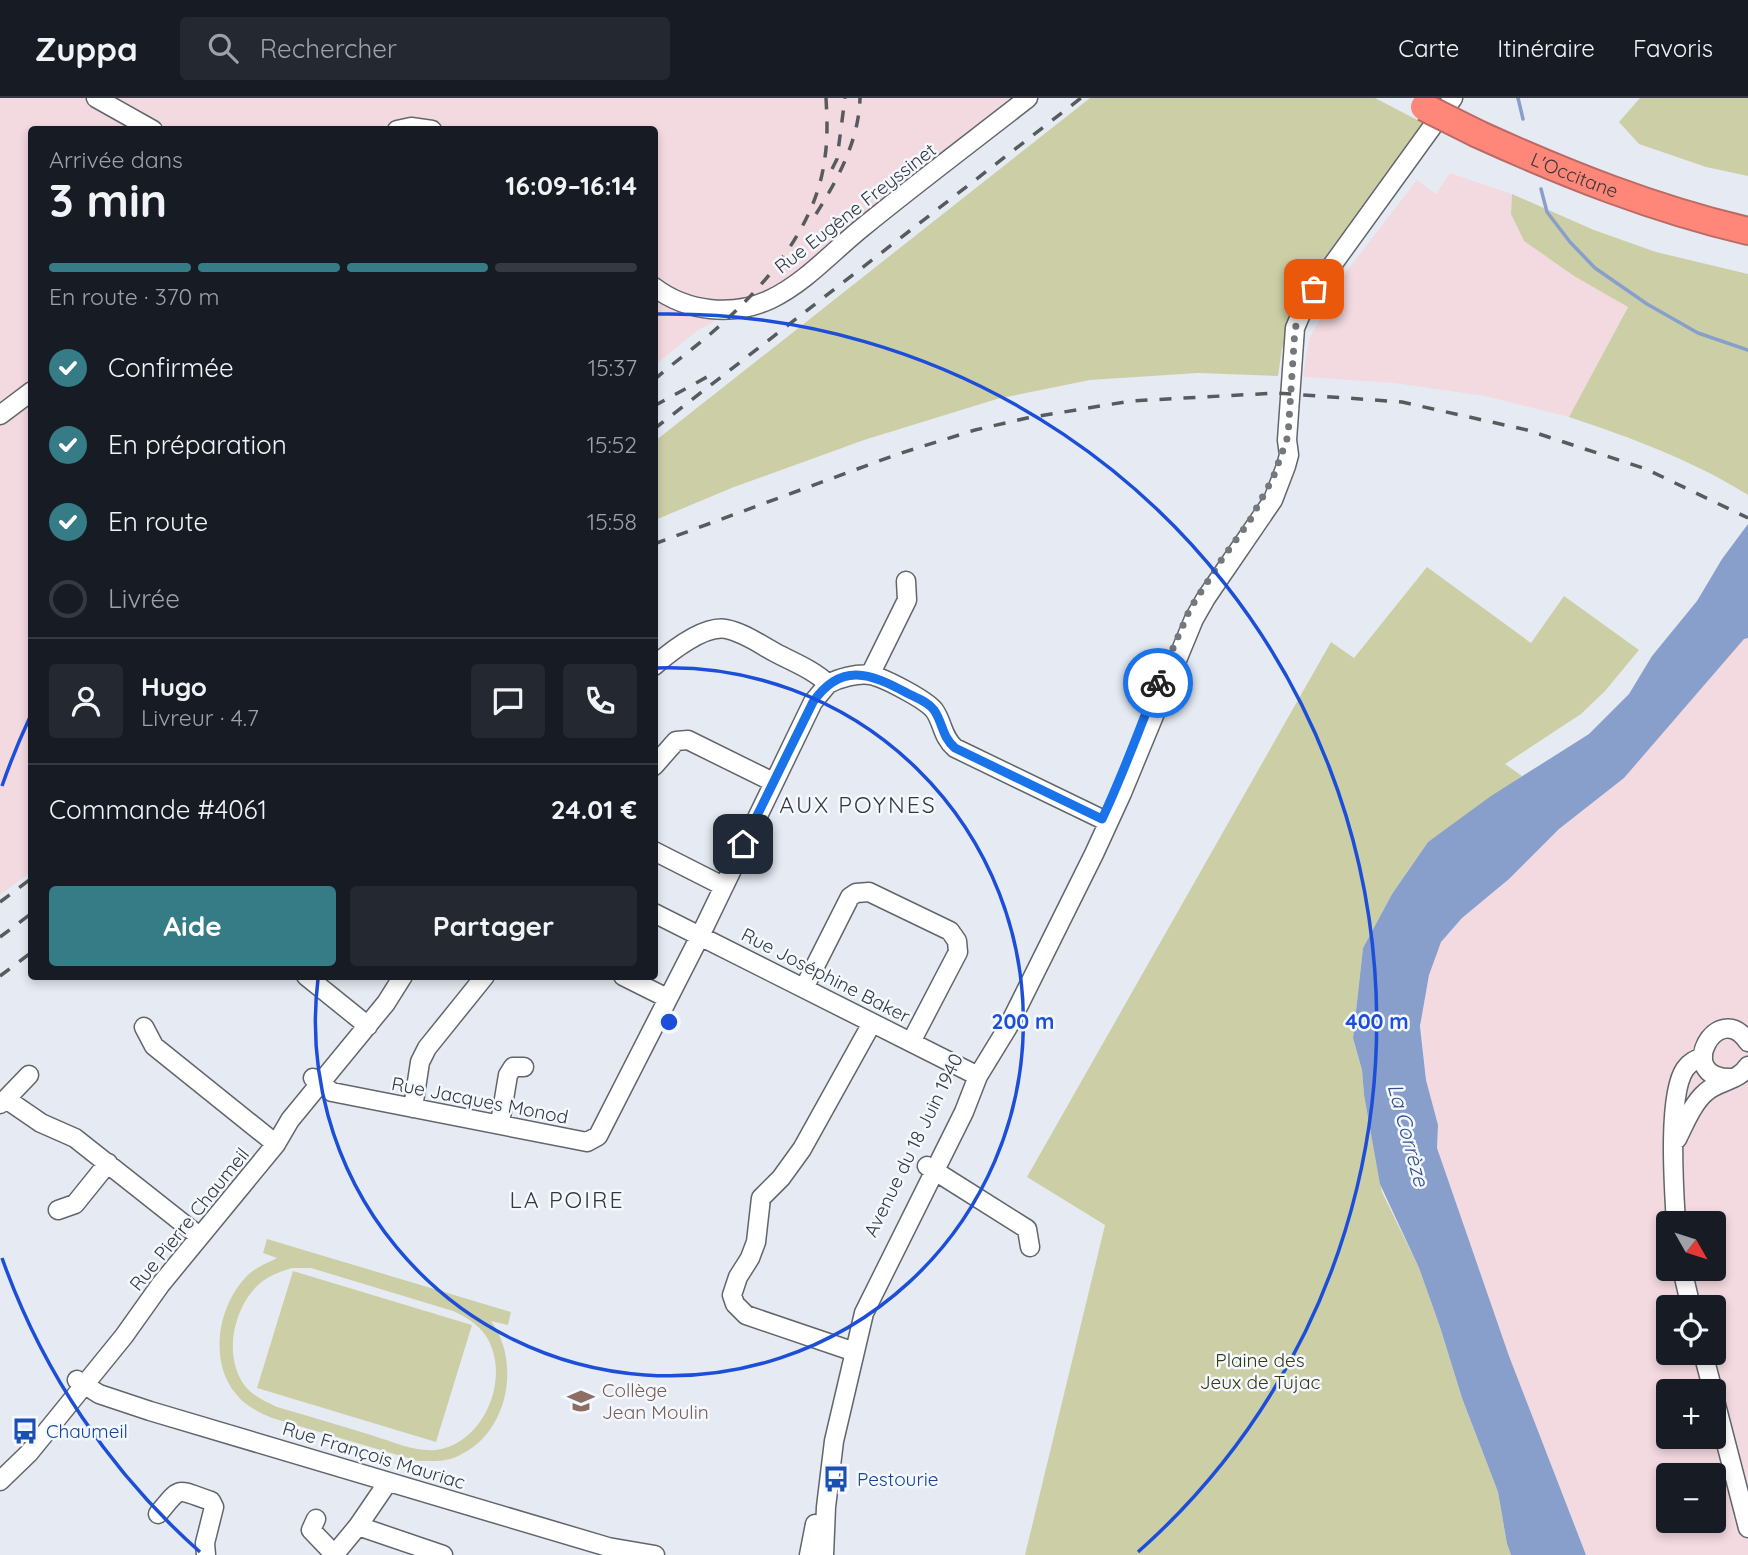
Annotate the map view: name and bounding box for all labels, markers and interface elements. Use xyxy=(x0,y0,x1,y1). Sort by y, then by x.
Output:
search box xyxy=(180,17,670,80)
text: Zuppa xyxy=(35,28,138,69)
icon: search xyxy=(204,29,242,67)
text: Rechercher xyxy=(260,32,397,65)
text: Carte xyxy=(1398,33,1459,63)
text: Itinéraire xyxy=(1497,33,1595,63)
text: Favoris xyxy=(1633,33,1713,63)
street label: Rue Eugène Freyssinet xyxy=(769,137,941,279)
text: Arrivée dans xyxy=(49,145,183,174)
street label: L'Occitane xyxy=(1527,147,1622,203)
text: 16:09–16:14 xyxy=(505,169,637,202)
text: 3 min xyxy=(49,171,167,229)
pin xyxy=(1284,259,1344,319)
icon: bag xyxy=(1295,270,1333,308)
text: En route · 370 m xyxy=(49,282,219,311)
icon: check xyxy=(49,349,87,387)
text: Confirmée xyxy=(108,351,234,384)
text: 15:37 xyxy=(588,353,637,382)
icon: check xyxy=(49,426,87,464)
text: En préparation xyxy=(108,428,287,461)
text: 15:52 xyxy=(586,430,637,459)
icon: check xyxy=(49,503,87,541)
text: En route xyxy=(108,505,208,538)
text: 15:58 xyxy=(587,507,637,536)
text: Livrée xyxy=(108,582,180,615)
courier xyxy=(1123,648,1193,718)
button: person xyxy=(49,664,123,738)
button: chat xyxy=(471,664,545,738)
button: phone xyxy=(563,664,637,738)
icon: bike xyxy=(1139,664,1177,702)
text: Hugo xyxy=(141,670,207,703)
text: Livreur · 4.7 xyxy=(141,703,259,732)
district label: AUX POYNES xyxy=(779,790,937,819)
text: Commande #4061 xyxy=(49,793,267,826)
text: 24.01 € xyxy=(551,793,637,826)
pin xyxy=(713,814,773,874)
icon: home xyxy=(724,825,762,863)
button: Aide xyxy=(49,886,336,966)
button: Partager xyxy=(350,886,637,966)
street label: Rue Joséphine Baker xyxy=(738,922,915,1028)
text: 200 m xyxy=(992,1008,1054,1034)
text: 400 m xyxy=(1345,1008,1409,1034)
centre of rings xyxy=(657,1010,681,1034)
street label: Avenue du 18 Juin 1940 xyxy=(858,1049,968,1241)
street label: Rue Jacques Monod xyxy=(389,1071,571,1129)
water label: La Corrèze xyxy=(1383,1081,1435,1190)
street label: Rue Pierre Chaumeil xyxy=(124,1143,254,1295)
district label: LA POIRE xyxy=(510,1185,624,1214)
north arrow xyxy=(1656,1211,1726,1281)
map controls xyxy=(1656,1211,1726,1533)
button: locate xyxy=(1656,1295,1726,1365)
park label: Plaine des Jeux de Tujac xyxy=(1200,1348,1321,1394)
place label: Collège Jean Moulin xyxy=(602,1378,709,1424)
button: + xyxy=(1656,1379,1726,1449)
school or university icon: Collège Jean Moulin xyxy=(566,1386,596,1416)
bus stop icon: Chaumeil xyxy=(10,1416,40,1446)
street label: Rue François Mauriac xyxy=(280,1416,468,1494)
place label: Chaumeil xyxy=(46,1419,128,1443)
button: − xyxy=(1656,1463,1726,1533)
bus stop icon: Pestourie xyxy=(821,1464,851,1494)
place label: Pestourie xyxy=(857,1467,939,1491)

